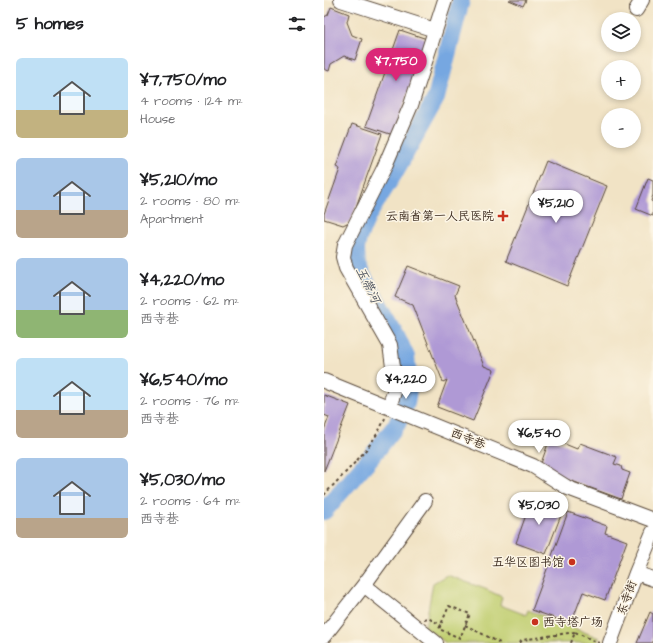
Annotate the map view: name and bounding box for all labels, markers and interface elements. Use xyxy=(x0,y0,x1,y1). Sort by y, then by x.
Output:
text: 5 homes xyxy=(16,12,84,36)
map controls xyxy=(601,12,641,148)
button: layers xyxy=(601,12,641,52)
icon: filters xyxy=(286,13,308,35)
pin: ¥7,750 xyxy=(363,48,429,82)
text: ¥7,750 xyxy=(375,52,417,70)
button: + xyxy=(601,60,641,100)
text: ¥7,750/mo xyxy=(140,68,226,92)
icon: home xyxy=(48,74,96,122)
text: 4 rooms · 124 m² xyxy=(140,92,243,110)
button: − xyxy=(601,108,641,148)
text: House xyxy=(140,110,175,128)
text: ¥5,210/mo xyxy=(140,168,217,192)
icon: home xyxy=(48,174,96,222)
pin: ¥5,210 xyxy=(523,190,589,224)
text: 2 rooms · 80 m² xyxy=(140,192,240,210)
text: ¥5,210 xyxy=(538,194,574,212)
place label: 云南省第一人民医院 xyxy=(386,208,494,225)
text: Apartment xyxy=(140,210,204,228)
marker: 云南省第一人民医院 xyxy=(497,210,509,222)
water label: 玉带河 xyxy=(351,264,386,308)
text: ¥4,220/mo xyxy=(140,268,224,292)
icon: home xyxy=(48,274,96,322)
text: 2 rooms · 62 m² xyxy=(140,292,239,310)
text: 西寺巷 xyxy=(140,310,179,328)
pin: ¥4,220 xyxy=(373,366,439,400)
text: ¥6,540/mo xyxy=(140,368,228,392)
text: ¥4,220 xyxy=(385,370,427,388)
icon: home xyxy=(48,374,96,422)
text: 2 rooms · 76 m² xyxy=(140,392,240,410)
text: 西寺巷 xyxy=(140,410,179,428)
pin: ¥6,540 xyxy=(506,420,572,454)
street label: 西寺巷 xyxy=(448,424,488,454)
text: ¥6,540 xyxy=(517,424,561,442)
text: ¥5,030/mo xyxy=(140,468,225,492)
icon: home xyxy=(48,474,96,522)
text: 2 rooms · 64 m² xyxy=(140,492,241,510)
pin: ¥5,030 xyxy=(506,492,572,526)
text: ¥5,030 xyxy=(518,496,560,514)
text: 西寺巷 xyxy=(140,510,179,528)
place label: 五华区图书馆 xyxy=(492,554,564,571)
marker: 五华区图书馆 xyxy=(567,557,577,567)
street label: 东寺街 xyxy=(613,578,641,618)
place label: 西寺塔广场 xyxy=(543,614,603,631)
marker: 西寺塔广场 xyxy=(530,617,540,627)

